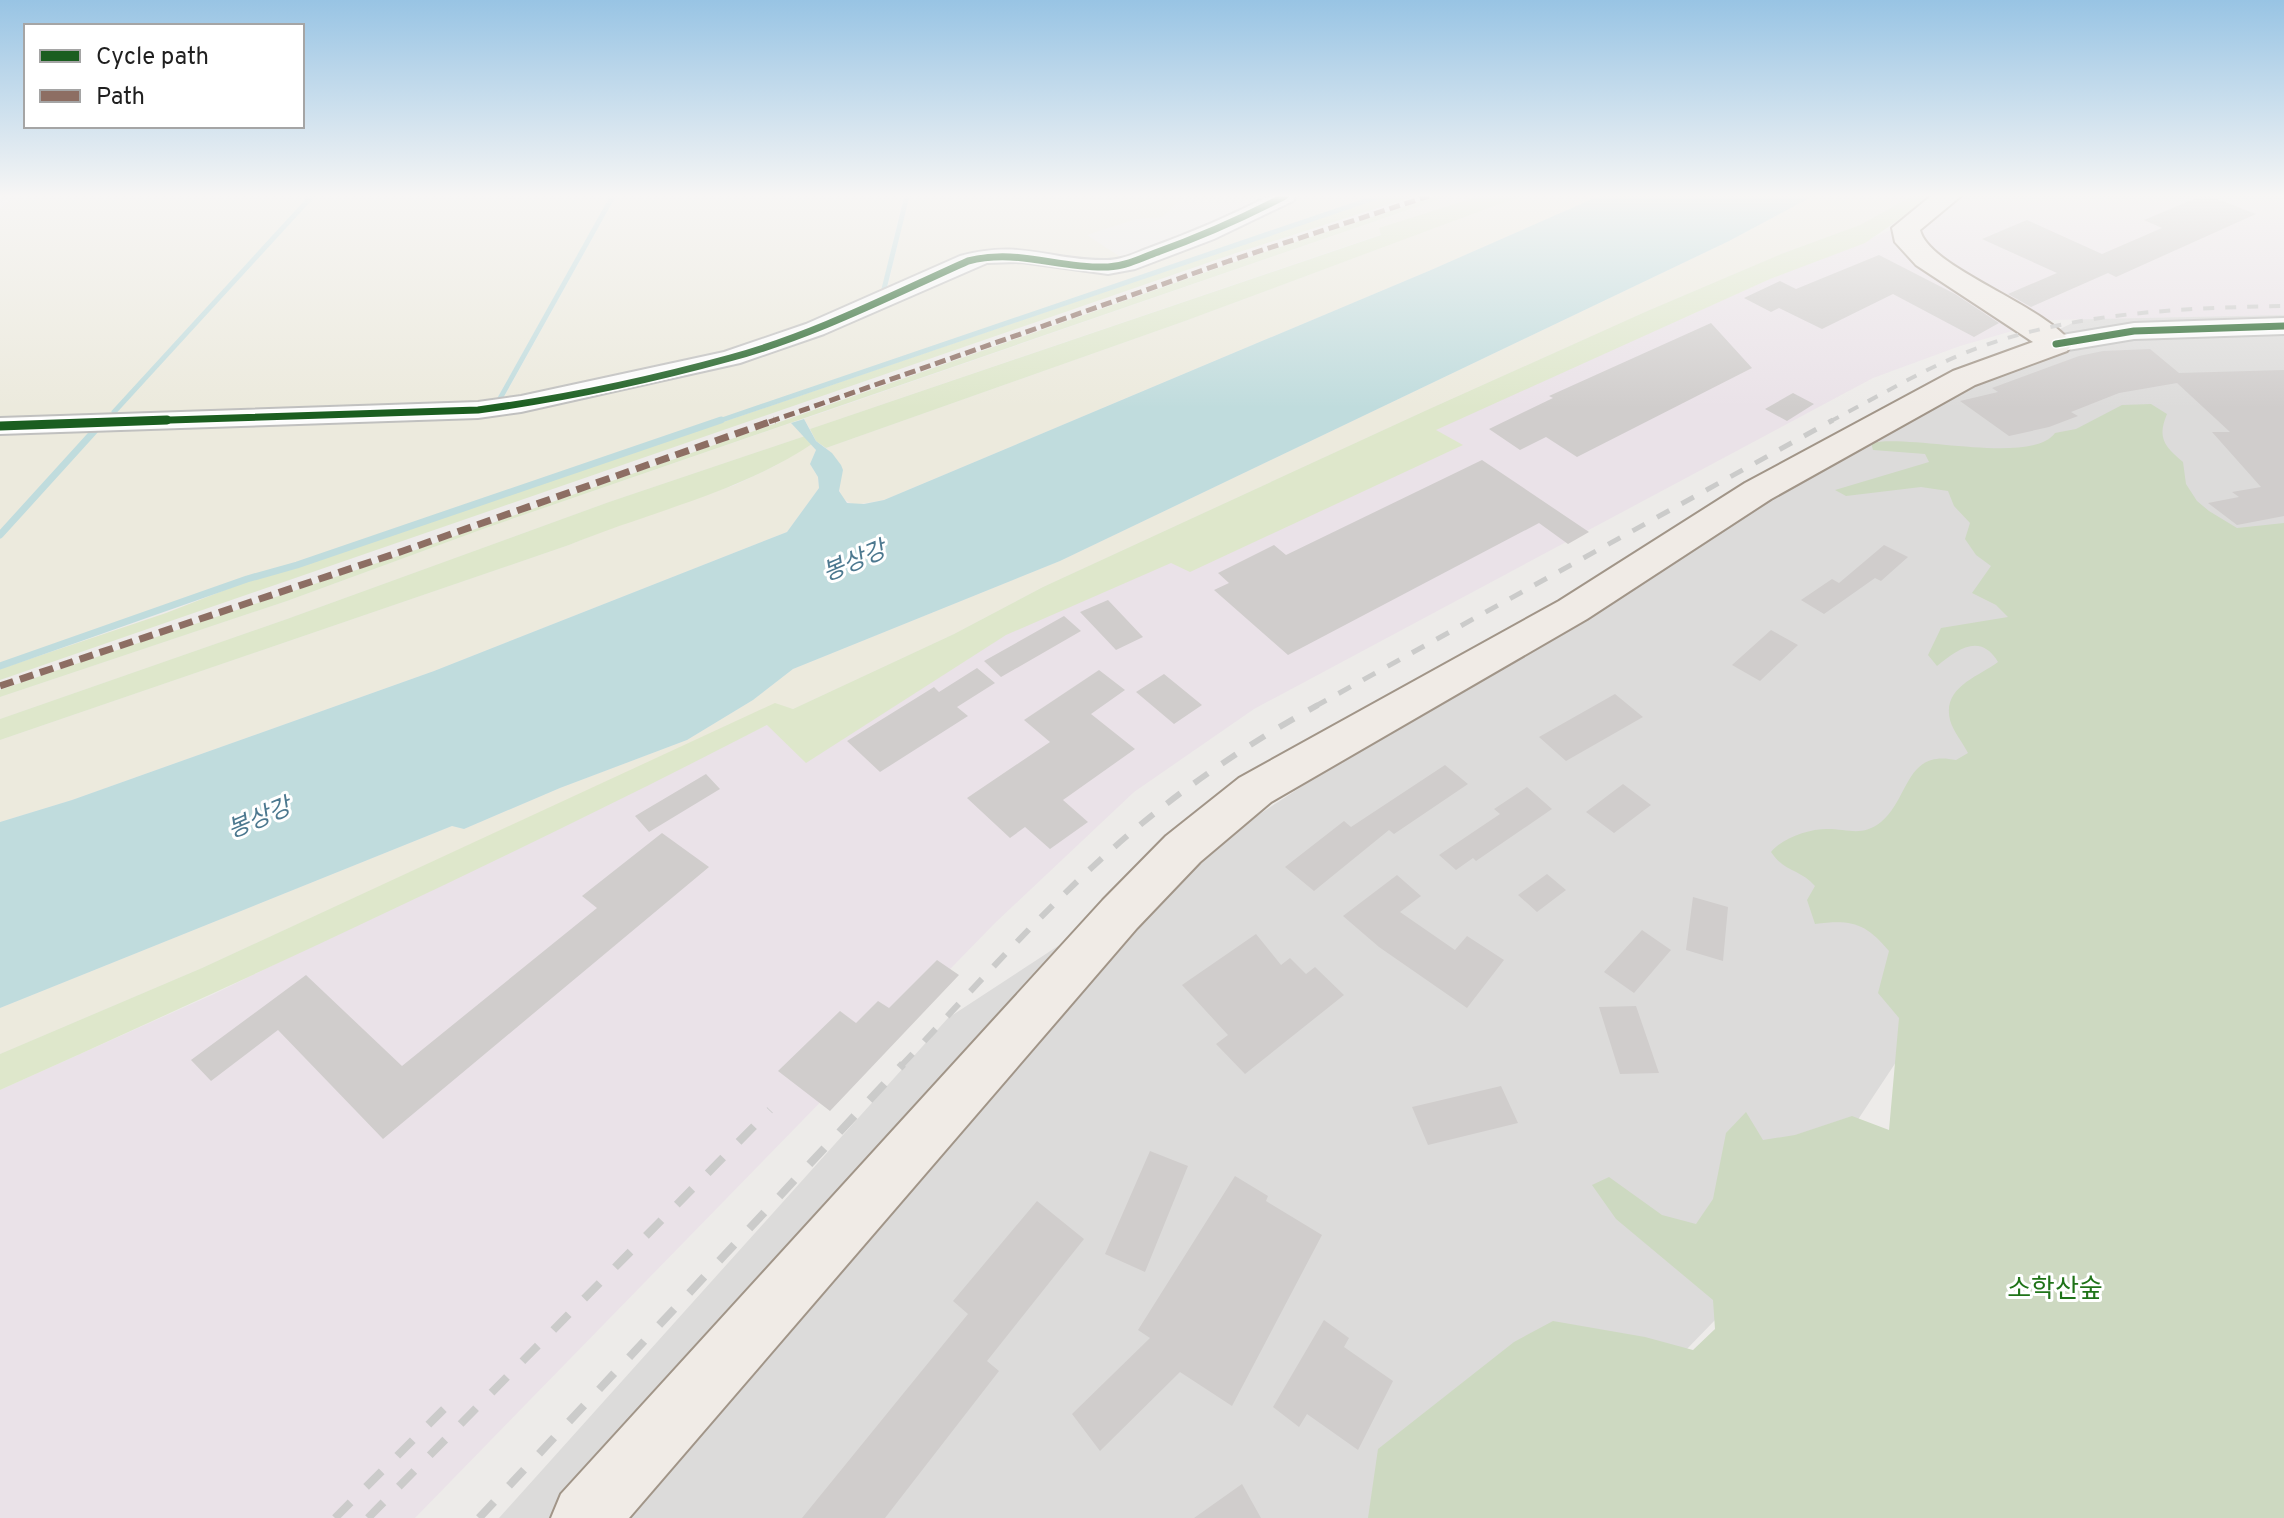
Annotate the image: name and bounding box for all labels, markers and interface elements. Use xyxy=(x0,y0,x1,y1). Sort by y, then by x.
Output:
legend xyxy=(24,24,304,128)
text: Cycle path xyxy=(96,43,209,73)
text: Path xyxy=(96,83,145,113)
water label: 봉상강 xyxy=(818,535,894,590)
water label: 봉상강 xyxy=(223,792,299,847)
park label: 소학산숲 xyxy=(2007,1274,2103,1307)

